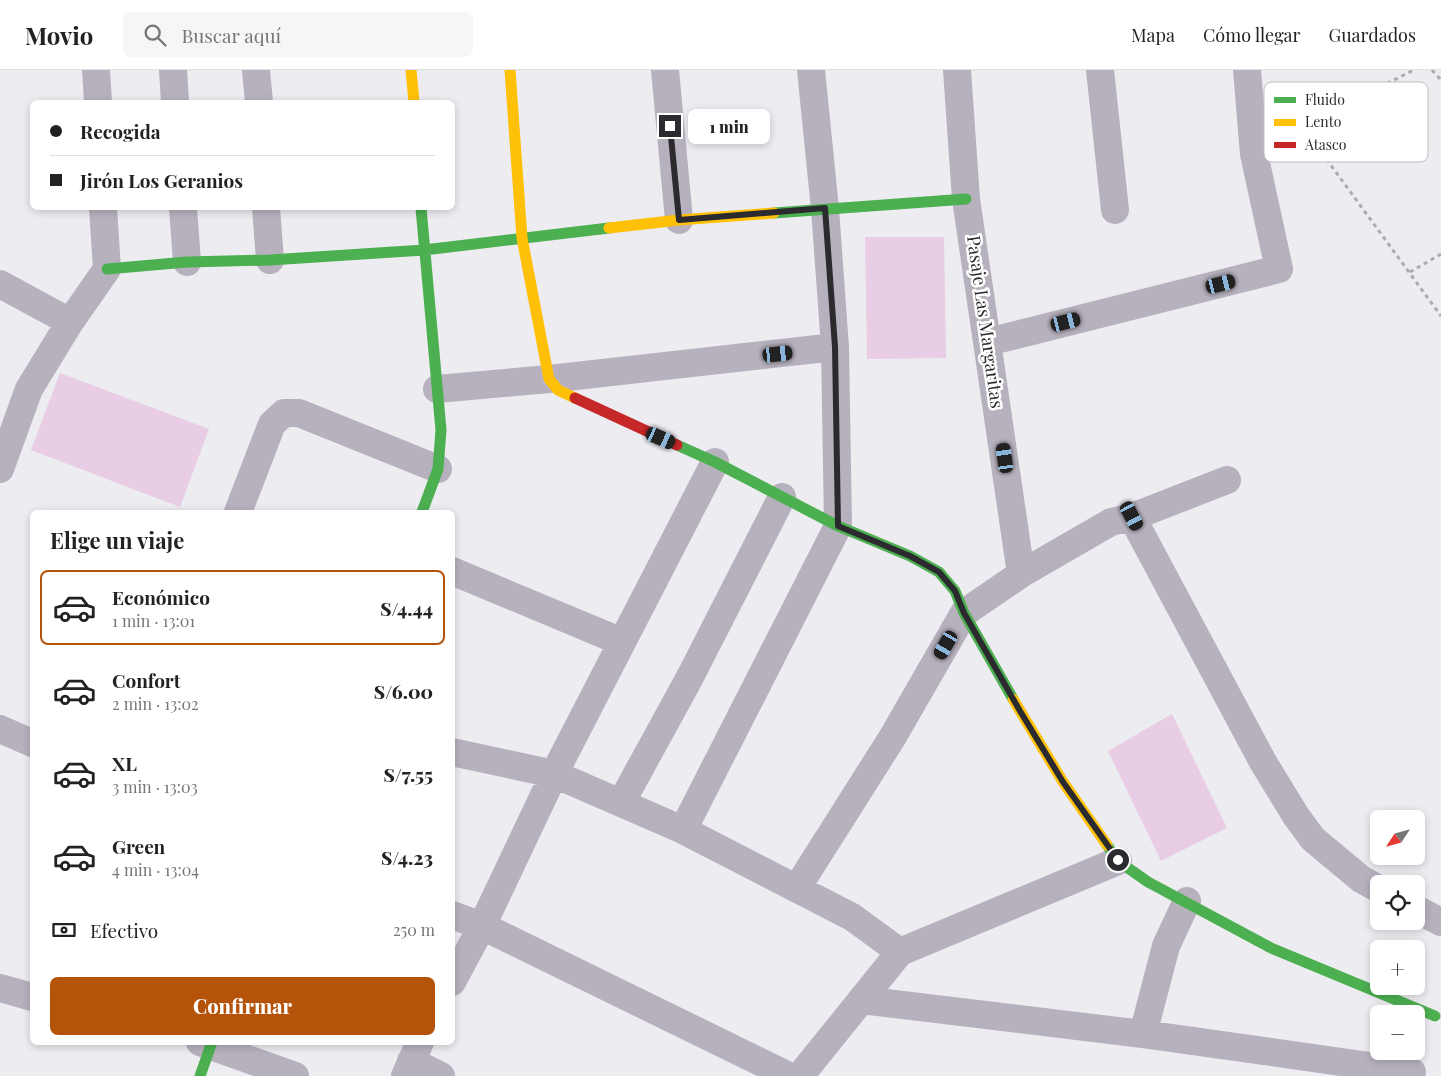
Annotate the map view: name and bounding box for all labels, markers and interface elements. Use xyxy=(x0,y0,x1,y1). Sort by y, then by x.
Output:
search box xyxy=(123,12,473,57)
text: Movio xyxy=(25,19,93,51)
icon: search xyxy=(141,21,169,49)
text: Buscar aquí xyxy=(181,22,281,48)
text: Mapa xyxy=(1131,23,1175,47)
text: Cómo llegar xyxy=(1203,23,1300,47)
text: Guardados xyxy=(1328,23,1416,47)
legend xyxy=(1264,82,1428,162)
text: Fluido xyxy=(1305,90,1345,109)
callout: 1 min xyxy=(688,108,770,144)
text: Lento xyxy=(1305,112,1342,131)
route end xyxy=(659,115,681,137)
text: 1 min xyxy=(709,116,749,137)
text: Recogida xyxy=(80,118,161,144)
text: Atasco xyxy=(1304,135,1347,154)
text: Jirón Los Geranios xyxy=(80,167,243,193)
street label: Pasaje Las Margaritas xyxy=(962,234,1010,410)
car xyxy=(1204,273,1237,295)
car xyxy=(1049,311,1082,333)
car xyxy=(762,345,793,363)
car xyxy=(644,425,677,451)
car xyxy=(995,442,1014,474)
car xyxy=(1118,499,1145,533)
text: Elige un viaje xyxy=(50,525,184,555)
text: Económico xyxy=(112,584,210,610)
icon: car xyxy=(52,585,97,630)
text: S/4.44 xyxy=(380,595,433,621)
text: 1 min · 13:01 xyxy=(112,610,195,631)
car xyxy=(932,628,959,662)
text: Confort xyxy=(112,667,180,693)
icon: car xyxy=(52,668,97,713)
text: S/6.00 xyxy=(374,678,433,704)
text: 2 min · 13:02 xyxy=(112,693,199,714)
text: XL xyxy=(112,750,137,776)
icon: car xyxy=(52,751,97,796)
text: S/7.55 xyxy=(383,761,433,787)
text: 3 min · 13:03 xyxy=(112,776,198,797)
north arrow xyxy=(1370,810,1425,865)
map controls xyxy=(1370,810,1425,1060)
text: Green xyxy=(112,833,165,859)
icon: car xyxy=(52,834,97,879)
text: S/4.23 xyxy=(381,844,433,870)
route start xyxy=(1107,849,1129,871)
text: 4 min · 13:04 xyxy=(112,859,199,880)
button: locate xyxy=(1370,875,1425,930)
icon: cash xyxy=(50,916,78,944)
text: Efectivo xyxy=(90,917,158,943)
text: 250 m xyxy=(393,919,435,940)
button: + xyxy=(1370,940,1425,995)
button: Confirmar xyxy=(50,977,435,1035)
button: − xyxy=(1370,1005,1425,1060)

